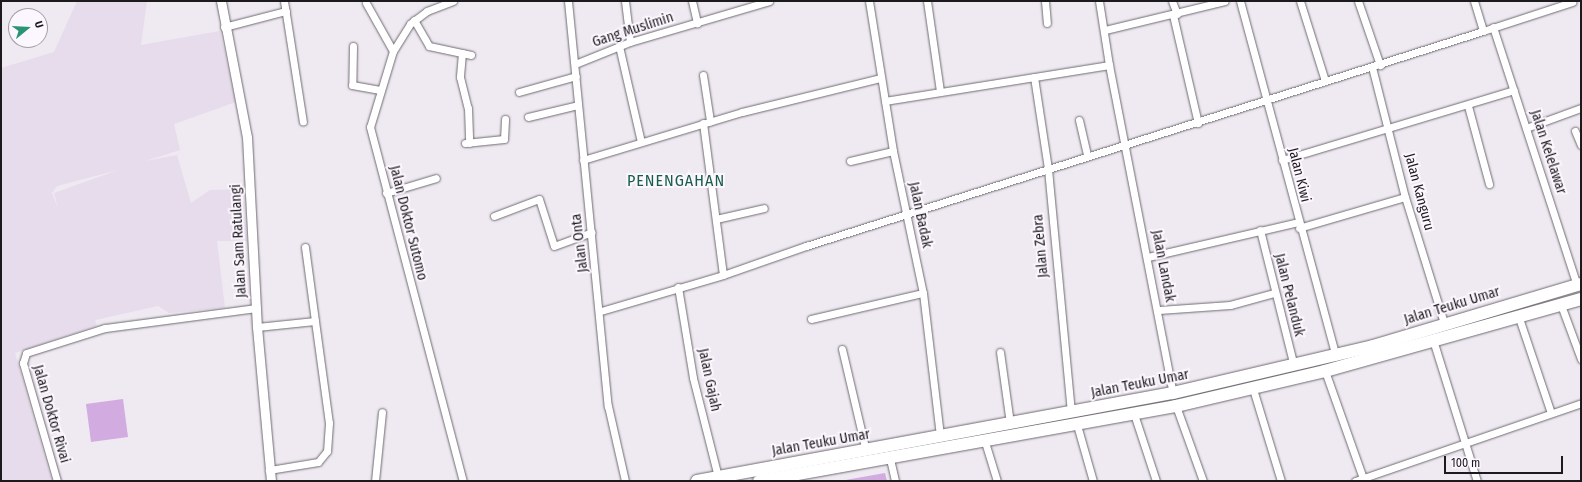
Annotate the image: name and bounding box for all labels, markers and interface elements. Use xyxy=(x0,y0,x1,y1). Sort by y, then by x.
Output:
north arrow xyxy=(8,8,48,48)
street label: Gang Muslimin xyxy=(590,9,676,51)
text: U xyxy=(32,19,46,30)
street label: Jalan Kelelawar xyxy=(1526,108,1570,196)
street label: Jalan Kiwi xyxy=(1284,146,1314,204)
street label: Jalan Kanguru xyxy=(1401,152,1437,232)
street label: Jalan Doktor Sutomo xyxy=(386,164,430,282)
district label: PENENGAHAN xyxy=(627,171,725,191)
street label: Jalan Badak xyxy=(905,180,935,250)
street label: Jalan Sam Ratulangi xyxy=(228,184,250,298)
street label: Jalan Onta xyxy=(568,213,592,273)
street label: Jalan Zebra xyxy=(1030,214,1052,278)
street label: Jalan Landak xyxy=(1148,229,1178,303)
street label: Jalan Pelanduk xyxy=(1271,252,1307,338)
street label: Jalan Teuku Umar xyxy=(1402,283,1502,329)
street label: Jalan Gajah xyxy=(694,347,724,413)
street label: Jalan Doktor Rivai xyxy=(29,363,73,465)
street label: Jalan Teuku Umar xyxy=(1090,366,1190,402)
street label: Jalan Teuku Umar xyxy=(771,426,871,460)
scale bar xyxy=(1446,448,1565,474)
text: 100 m xyxy=(1451,456,1480,470)

